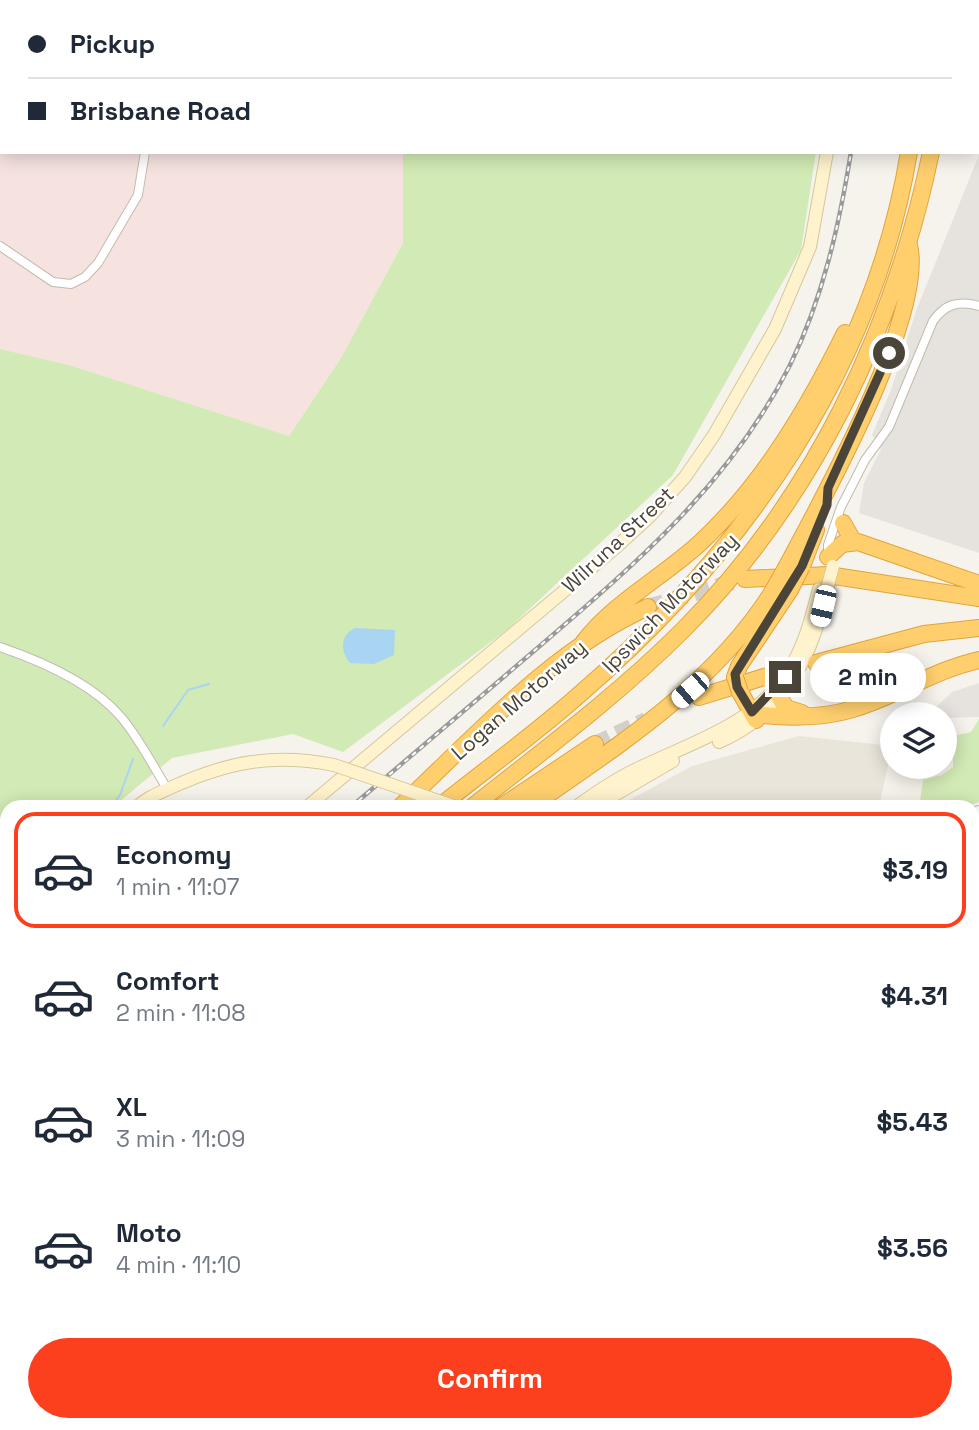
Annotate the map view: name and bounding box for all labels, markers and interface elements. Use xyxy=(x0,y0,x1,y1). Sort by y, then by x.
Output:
text: Pickup xyxy=(70,27,155,61)
text: Brisbane Road xyxy=(70,94,251,128)
route start xyxy=(873,337,905,369)
street label: Wilruna Street xyxy=(556,481,680,599)
street label: Ipswich Motorway xyxy=(596,527,743,678)
car xyxy=(809,583,838,629)
street label: Logan Motorway xyxy=(446,634,592,766)
callout: 2 min xyxy=(810,652,925,702)
route end xyxy=(769,661,801,693)
text: 2 min xyxy=(838,662,898,692)
car xyxy=(668,668,713,712)
map controls xyxy=(880,702,957,779)
button: layers xyxy=(880,702,957,779)
text: Economy xyxy=(116,838,232,872)
icon: car xyxy=(32,839,95,902)
text: $3.19 xyxy=(882,853,948,887)
text: 1 min · 11:07 xyxy=(116,872,240,902)
text: Comfort xyxy=(116,964,219,998)
icon: car xyxy=(32,965,95,1028)
text: $4.31 xyxy=(881,979,948,1013)
text: 2 min · 11:08 xyxy=(116,998,246,1028)
text: XL xyxy=(116,1090,147,1124)
icon: car xyxy=(32,1091,95,1154)
text: $5.43 xyxy=(877,1105,948,1139)
text: 3 min · 11:09 xyxy=(116,1124,245,1154)
text: Moto xyxy=(116,1216,182,1250)
icon: car xyxy=(32,1217,95,1280)
text: $3.56 xyxy=(877,1231,948,1265)
text: 4 min · 11:10 xyxy=(116,1250,241,1280)
button: Confirm xyxy=(28,1338,952,1418)

